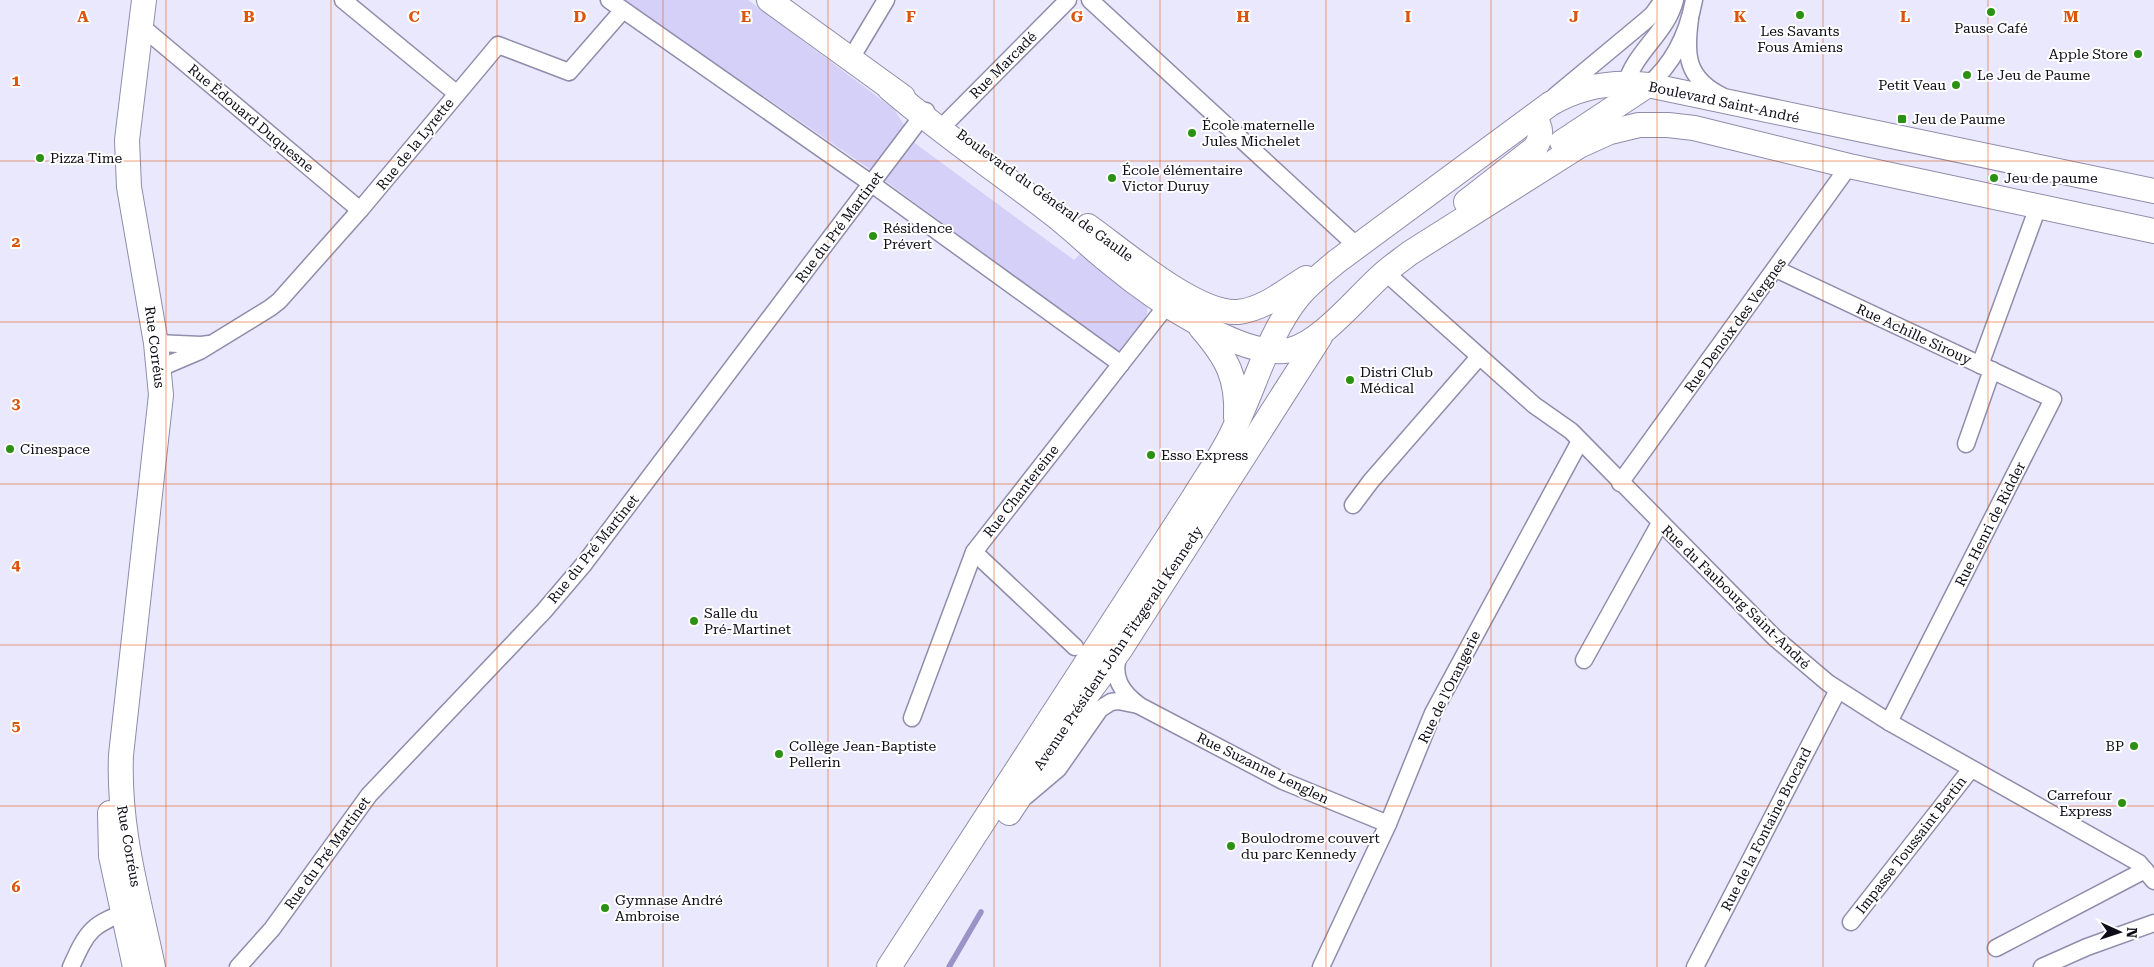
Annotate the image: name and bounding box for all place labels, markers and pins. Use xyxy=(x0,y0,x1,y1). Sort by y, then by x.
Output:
marker: Pause Café xyxy=(1985,6,1997,18)
marker: Les Savants Fous Amiens xyxy=(1794,9,1806,21)
place label: Pause Café xyxy=(1954,20,2028,36)
place label: Les Savants Fous Amiens xyxy=(1757,23,1843,55)
place label: Apple Store xyxy=(2049,46,2128,62)
marker: Apple Store xyxy=(2132,48,2144,60)
place label: Le Jeu de Paume xyxy=(1977,67,2090,83)
marker: Le Jeu de Paume xyxy=(1961,69,1973,81)
place label: Petit Veau xyxy=(1878,77,1946,93)
marker: Petit Veau xyxy=(1950,79,1962,91)
place label: Jeu de Paume xyxy=(1912,111,2006,127)
marker: Jeu de Paume xyxy=(1896,113,1908,125)
place label: École maternelle Jules Michelet xyxy=(1202,117,1315,149)
marker: École maternelle Jules Michelet xyxy=(1186,127,1198,139)
place label: Pizza Time xyxy=(50,150,122,166)
marker: Pizza Time xyxy=(34,152,46,164)
place label: École élémentaire Victor Duruy xyxy=(1122,162,1243,194)
place label: Jeu de paume xyxy=(2004,170,2098,186)
marker: École élémentaire Victor Duruy xyxy=(1106,172,1118,184)
marker: Jeu de paume xyxy=(1988,172,2000,184)
place label: Résidence Prévert xyxy=(883,220,953,252)
marker: Résidence Prévert xyxy=(867,230,879,242)
place label: Distri Club Médical xyxy=(1360,364,1433,396)
marker: Distri Club Médical xyxy=(1344,374,1356,386)
place label: Cinespace xyxy=(20,441,90,457)
marker: Cinespace xyxy=(4,443,16,455)
place label: Esso Express xyxy=(1161,447,1248,463)
marker: Esso Express xyxy=(1145,449,1157,461)
place label: Salle du Pré-Martinet xyxy=(704,605,791,637)
marker: Salle du Pré-Martinet xyxy=(688,615,700,627)
place label: Collège Jean-Baptiste Pellerin xyxy=(789,738,936,770)
place label: BP xyxy=(2106,738,2124,754)
marker: BP xyxy=(2128,740,2140,752)
marker: Collège Jean-Baptiste Pellerin xyxy=(773,748,785,760)
place label: Carrefour Express xyxy=(2047,787,2112,819)
marker: Carrefour Express xyxy=(2116,797,2128,809)
place label: Boulodrome couvert du parc Kennedy xyxy=(1241,830,1380,862)
marker: Boulodrome couvert du parc Kennedy xyxy=(1225,840,1237,852)
place label: Gymnase André Ambroise xyxy=(615,892,723,924)
marker: Gymnase André Ambroise xyxy=(599,902,611,914)

